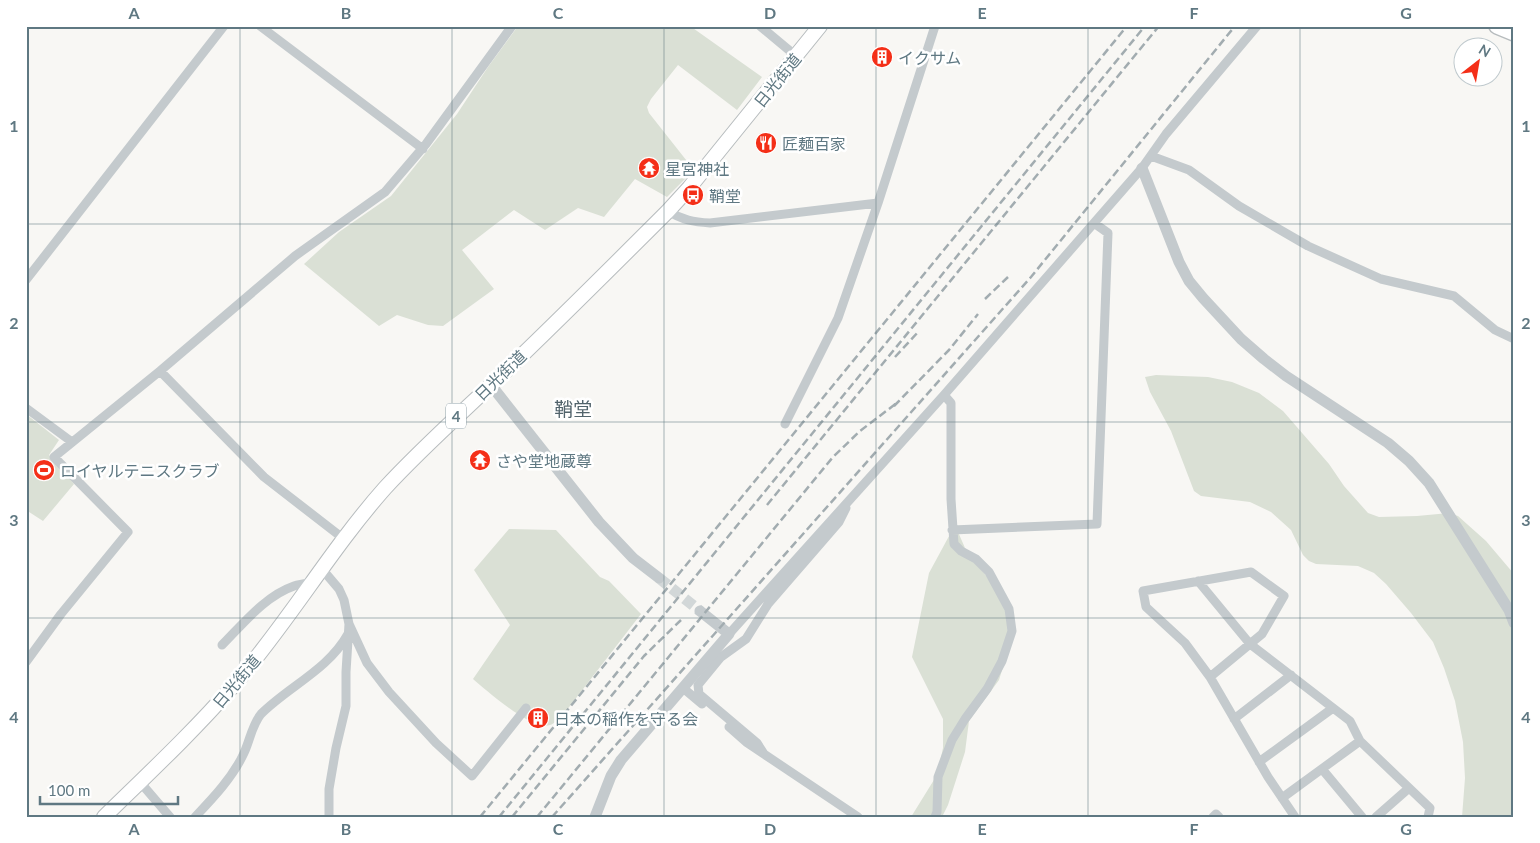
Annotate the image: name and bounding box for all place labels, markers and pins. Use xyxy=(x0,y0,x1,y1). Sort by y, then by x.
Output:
building icon: イクサム xyxy=(870,45,894,69)
place label: イクサム xyxy=(898,48,961,67)
restaurant icon: 匠麺百家 xyxy=(754,131,778,155)
place label: 匠麺百家 xyxy=(782,134,846,153)
temple icon: 星宮神社 xyxy=(637,156,661,180)
place label: 星宮神社 xyxy=(665,159,729,178)
bus stop icon: 鞘堂 xyxy=(681,183,705,207)
place label: 鞘堂 xyxy=(709,186,741,205)
temple icon: さや堂地蔵尊 xyxy=(468,448,492,472)
place label: さや堂地蔵尊 xyxy=(496,451,592,470)
sports icon: ロイヤルテニスクラブ xyxy=(32,458,56,482)
place label: ロイヤルテニスクラブ xyxy=(60,461,220,480)
building icon: 日本の稲作を守る会 xyxy=(526,706,550,730)
place label: 日本の稲作を守る会 xyxy=(554,709,698,728)

